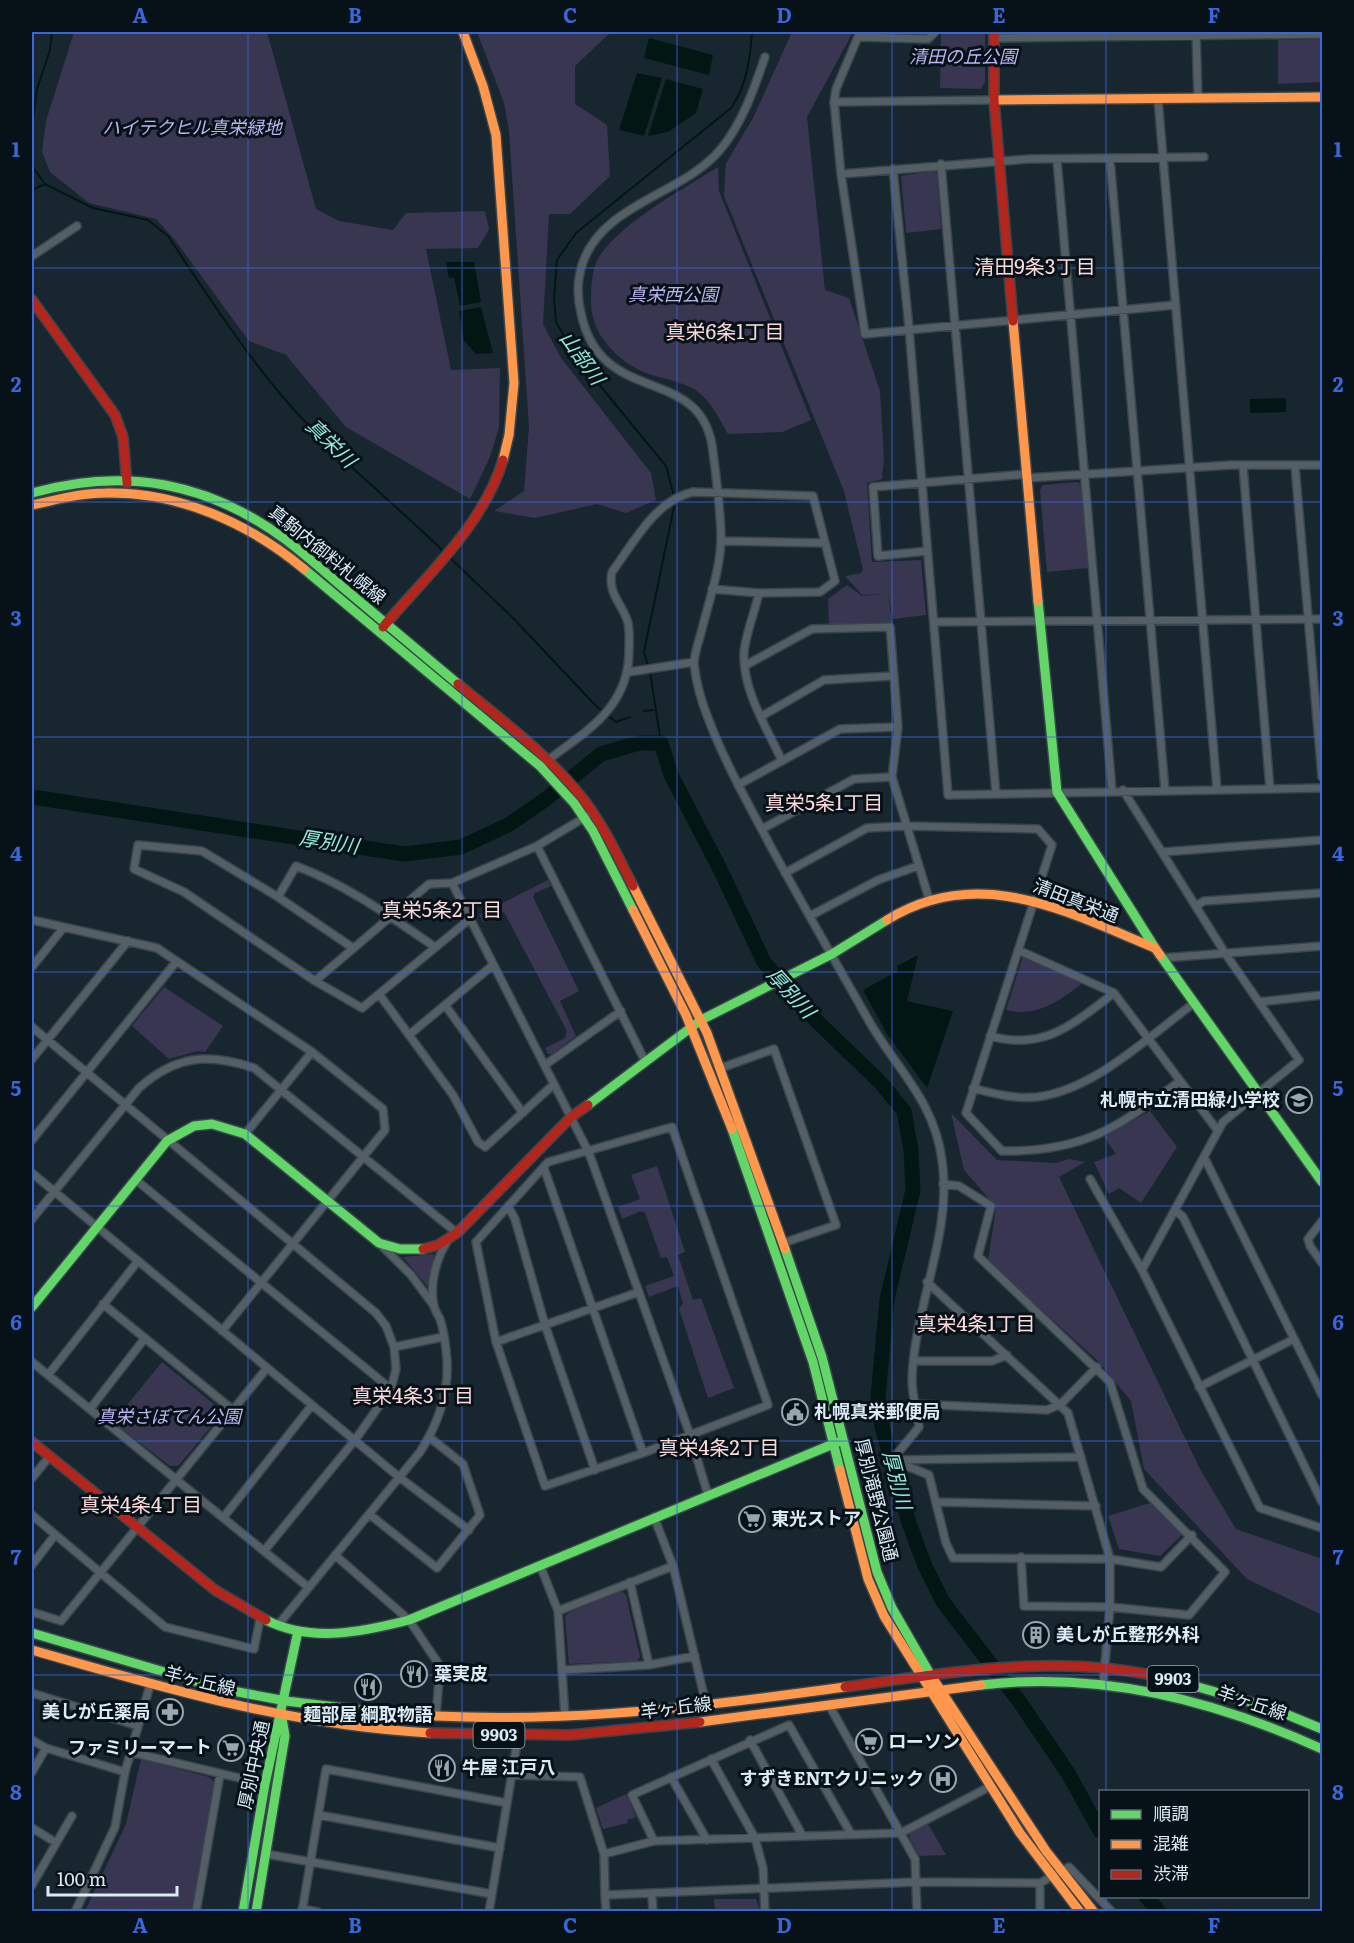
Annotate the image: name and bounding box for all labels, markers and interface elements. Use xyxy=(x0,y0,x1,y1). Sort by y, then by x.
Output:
text: A xyxy=(132,0,148,29)
text: B xyxy=(348,0,362,29)
text: C xyxy=(563,0,577,29)
text: D xyxy=(776,0,792,29)
text: E xyxy=(992,0,1006,29)
text: F xyxy=(1208,0,1221,29)
park label: 清田の丘公園 xyxy=(909,42,1020,69)
park label: ハイテクヒル真栄緑地 xyxy=(102,113,284,140)
text: 1 xyxy=(12,133,20,163)
text: 1 xyxy=(1334,133,1342,163)
district label: 清田9条3丁目 xyxy=(974,250,1096,280)
park label: 真栄西公園 xyxy=(628,280,721,307)
district label: 真栄6条1丁目 xyxy=(666,315,784,345)
water label: 山部川 xyxy=(554,324,615,392)
text: 2 xyxy=(11,368,22,398)
text: 2 xyxy=(1333,368,1344,398)
water label: 真栄川 xyxy=(300,410,366,475)
street label: 真駒内御料札幌線 xyxy=(263,498,392,610)
text: 3 xyxy=(10,602,22,632)
text: 3 xyxy=(1332,602,1344,632)
district label: 真栄5条1丁目 xyxy=(765,786,883,816)
water label: 厚別川 xyxy=(297,821,363,860)
text: 4 xyxy=(10,837,22,867)
text: 4 xyxy=(1332,837,1344,867)
street label: 清田真栄通 xyxy=(1030,871,1123,928)
district label: 真栄5条2丁目 xyxy=(382,893,502,923)
water label: 厚別川 xyxy=(761,959,825,1025)
text: 5 xyxy=(11,1072,22,1102)
text: 5 xyxy=(1333,1072,1344,1102)
place label: 札幌市立清田緑小学校 xyxy=(1100,1085,1280,1112)
school or university icon: 札幌市立清田緑小学校 xyxy=(1284,1085,1314,1115)
text: 6 xyxy=(10,1306,22,1336)
text: 6 xyxy=(1332,1306,1344,1336)
district label: 真栄4条1丁目 xyxy=(916,1307,1036,1337)
district label: 真栄4条3丁目 xyxy=(352,1379,474,1409)
public building icon: 札幌真栄郵便局 xyxy=(780,1397,810,1427)
place label: 札幌真栄郵便局 xyxy=(814,1397,940,1424)
park label: 真栄さぼてん公園 xyxy=(97,1402,244,1429)
district label: 真栄4条2丁目 xyxy=(658,1431,780,1461)
street label: 厚別滝野公園通 xyxy=(849,1435,906,1564)
water label: 厚別川 xyxy=(877,1447,922,1514)
district label: 真栄4条4丁目 xyxy=(80,1488,202,1518)
supermarket icon: 東光ストア xyxy=(737,1504,767,1534)
place label: 東光ストア xyxy=(771,1504,861,1531)
text: 7 xyxy=(11,1541,22,1571)
text: 7 xyxy=(1333,1541,1344,1571)
building icon: 美しが丘整形外科 xyxy=(1021,1620,1051,1650)
place label: 美しが丘整形外科 xyxy=(1056,1620,1200,1647)
street label: 羊ヶ丘線 xyxy=(162,1658,239,1701)
restaurant icon: 葉実皮 xyxy=(399,1659,429,1689)
place label: 葉実皮 xyxy=(434,1659,488,1686)
road number: 9903 xyxy=(1148,1666,1198,1692)
restaurant icon: 麺部屋 綱取物語 xyxy=(353,1672,383,1702)
street label: 羊ヶ丘線 xyxy=(1214,1677,1291,1726)
street label: 羊ヶ丘線 xyxy=(638,1689,713,1724)
place label: 美しが丘薬局 xyxy=(42,1697,150,1724)
pharmacy icon: 美しが丘薬局 xyxy=(155,1697,185,1727)
place label: 麺部屋 綱取物語 xyxy=(303,1700,433,1727)
street label: 厚別中央通 xyxy=(230,1718,275,1812)
road number: 9903 xyxy=(474,1722,524,1748)
supermarket icon: ローソン xyxy=(854,1727,884,1757)
place label: ローソン xyxy=(888,1727,960,1754)
place label: ファミリーマート xyxy=(68,1733,212,1760)
supermarket icon: ファミリーマート xyxy=(216,1733,246,1763)
restaurant icon: 牛屋 江戸八 xyxy=(427,1753,457,1783)
place label: 牛屋 江戸八 xyxy=(462,1753,556,1780)
place label: すずきENTクリニック xyxy=(739,1764,924,1791)
hospital icon: すずきENTクリニック xyxy=(928,1764,958,1794)
text: 8 xyxy=(10,1776,22,1806)
text: 8 xyxy=(1332,1776,1344,1806)
legend xyxy=(1099,1790,1309,1898)
text: 順調 xyxy=(1153,1799,1189,1826)
text: 混雑 xyxy=(1153,1829,1189,1856)
scale bar xyxy=(48,1859,177,1897)
text: 渋滞 xyxy=(1153,1859,1189,1886)
text: 100 m xyxy=(57,1865,106,1892)
text: A xyxy=(132,1909,148,1939)
text: B xyxy=(348,1909,362,1939)
text: C xyxy=(563,1909,577,1939)
text: D xyxy=(776,1909,792,1939)
text: E xyxy=(992,1909,1006,1939)
text: F xyxy=(1208,1909,1221,1939)

